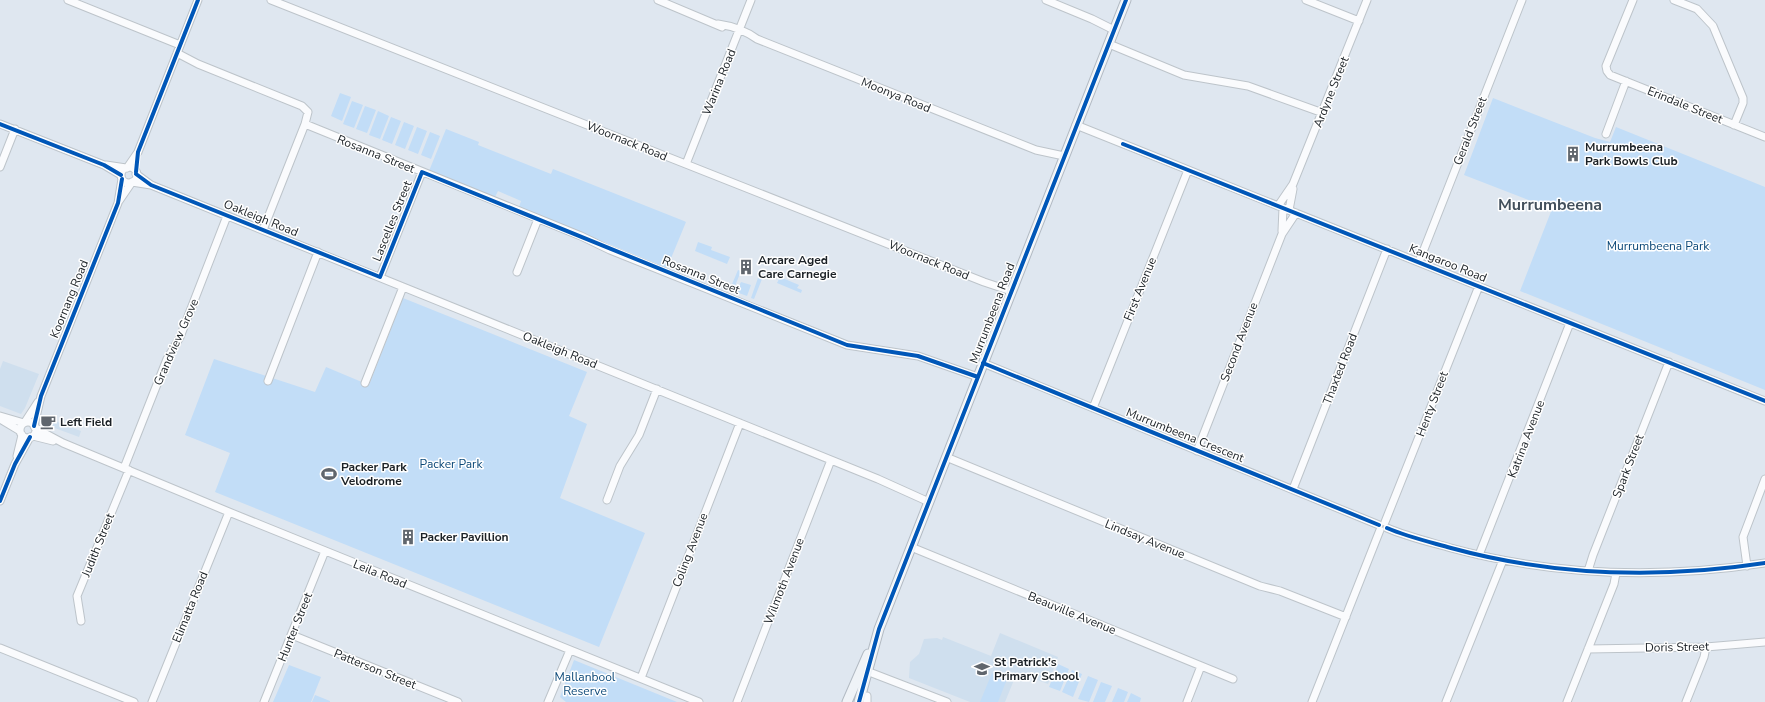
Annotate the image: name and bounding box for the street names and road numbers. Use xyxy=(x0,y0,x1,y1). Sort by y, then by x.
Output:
street label: Warina Road xyxy=(698,46,740,118)
street label: Ardyne Street xyxy=(1310,53,1353,130)
street label: Moonya Road xyxy=(859,74,933,116)
street label: Erindale Street xyxy=(1645,83,1726,128)
street label: Gerald Street xyxy=(1450,94,1491,167)
street label: Woornack Road xyxy=(584,117,670,165)
street label: Rosanna Street xyxy=(335,131,418,177)
street label: Lascelles Street xyxy=(369,178,416,264)
street label: Oakleigh Road xyxy=(221,196,301,240)
street label: Woornack Road xyxy=(886,236,972,284)
street label: Kangaroo Road xyxy=(1407,240,1489,286)
street label: Rosanna Street xyxy=(660,252,743,298)
street label: First Avenue xyxy=(1120,255,1160,323)
street label: Koornang Road xyxy=(46,258,92,340)
street label: Murrumbeena Road xyxy=(965,260,1019,366)
street label: Grandview Grove xyxy=(150,296,202,388)
street label: Second Avenue xyxy=(1217,300,1261,384)
street label: Oakleigh Road xyxy=(520,328,600,372)
street label: Thaxted Road xyxy=(1319,331,1361,407)
street label: Henty Street xyxy=(1412,368,1452,439)
street label: Katrina Avenue xyxy=(1504,398,1548,480)
street label: Murrumbeena Crescent xyxy=(1124,404,1247,466)
street label: Spark Street xyxy=(1609,431,1648,500)
street label: Judith Street xyxy=(78,510,118,580)
street label: Coling Avenue xyxy=(668,511,712,589)
street label: Lindsay Avenue xyxy=(1102,516,1188,562)
street label: Wilmoth Avenue xyxy=(760,535,808,627)
street label: Leila Road xyxy=(351,556,409,592)
street label: Elimatta Road xyxy=(168,569,212,645)
street label: Beauville Avenue xyxy=(1025,588,1119,638)
street label: Hunter Street xyxy=(274,589,316,664)
street label: Doris Street xyxy=(1645,638,1710,656)
street label: Patterson Street xyxy=(331,645,419,693)

